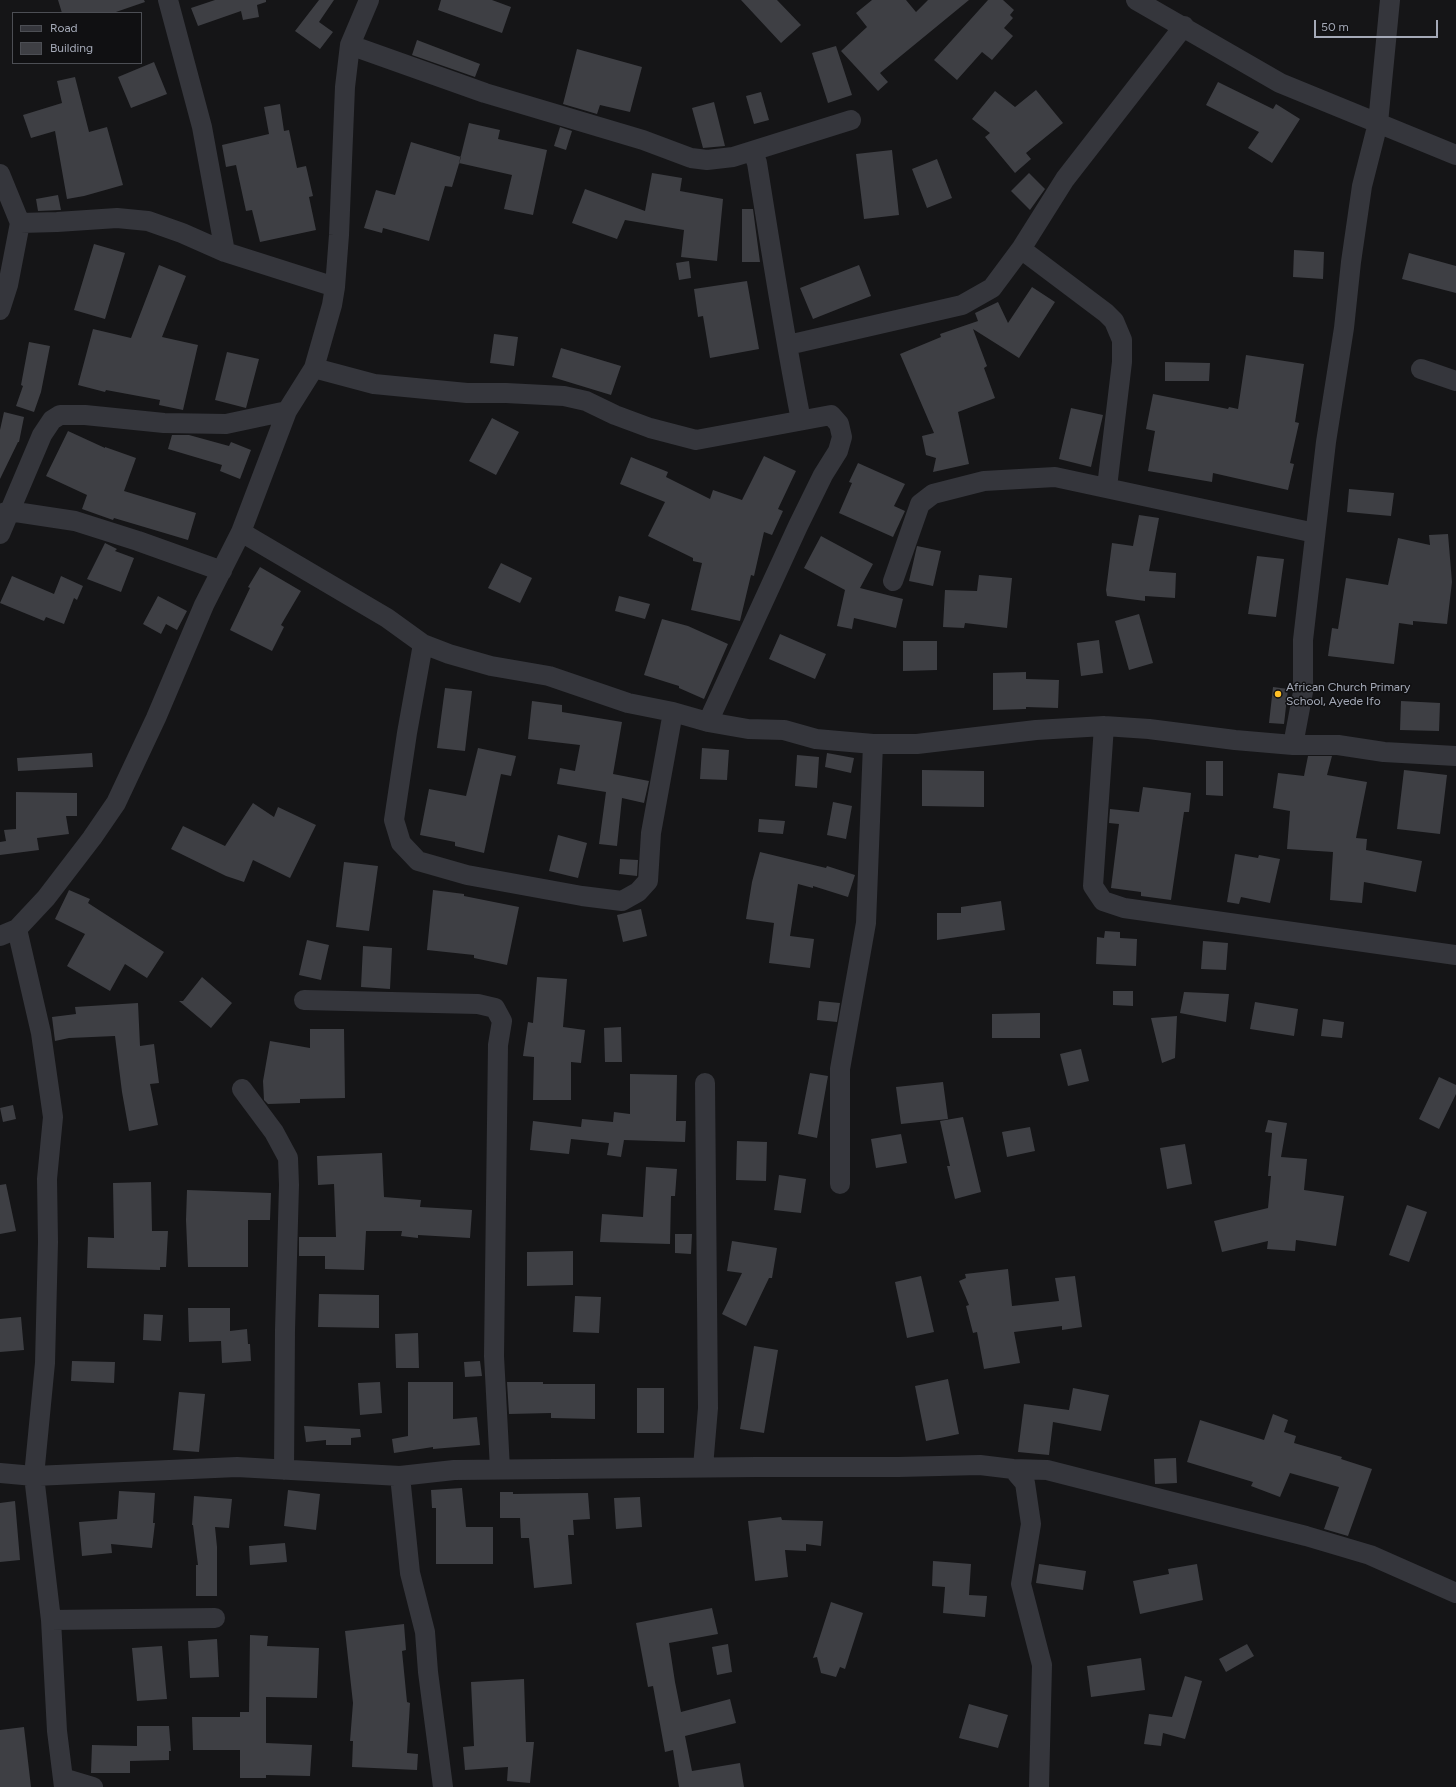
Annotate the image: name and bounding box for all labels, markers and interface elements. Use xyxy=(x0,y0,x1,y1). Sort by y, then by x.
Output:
legend xyxy=(12,12,142,64)
scale bar xyxy=(1316,12,1440,38)
text: 50 m xyxy=(1321,20,1349,34)
text: Road xyxy=(50,21,78,35)
text: Building xyxy=(50,41,93,55)
place label: African Church Primary School, Ayede Ifo xyxy=(1286,680,1410,708)
marker: African Church Primary School, Ayede Ifo xyxy=(1273,689,1283,699)

